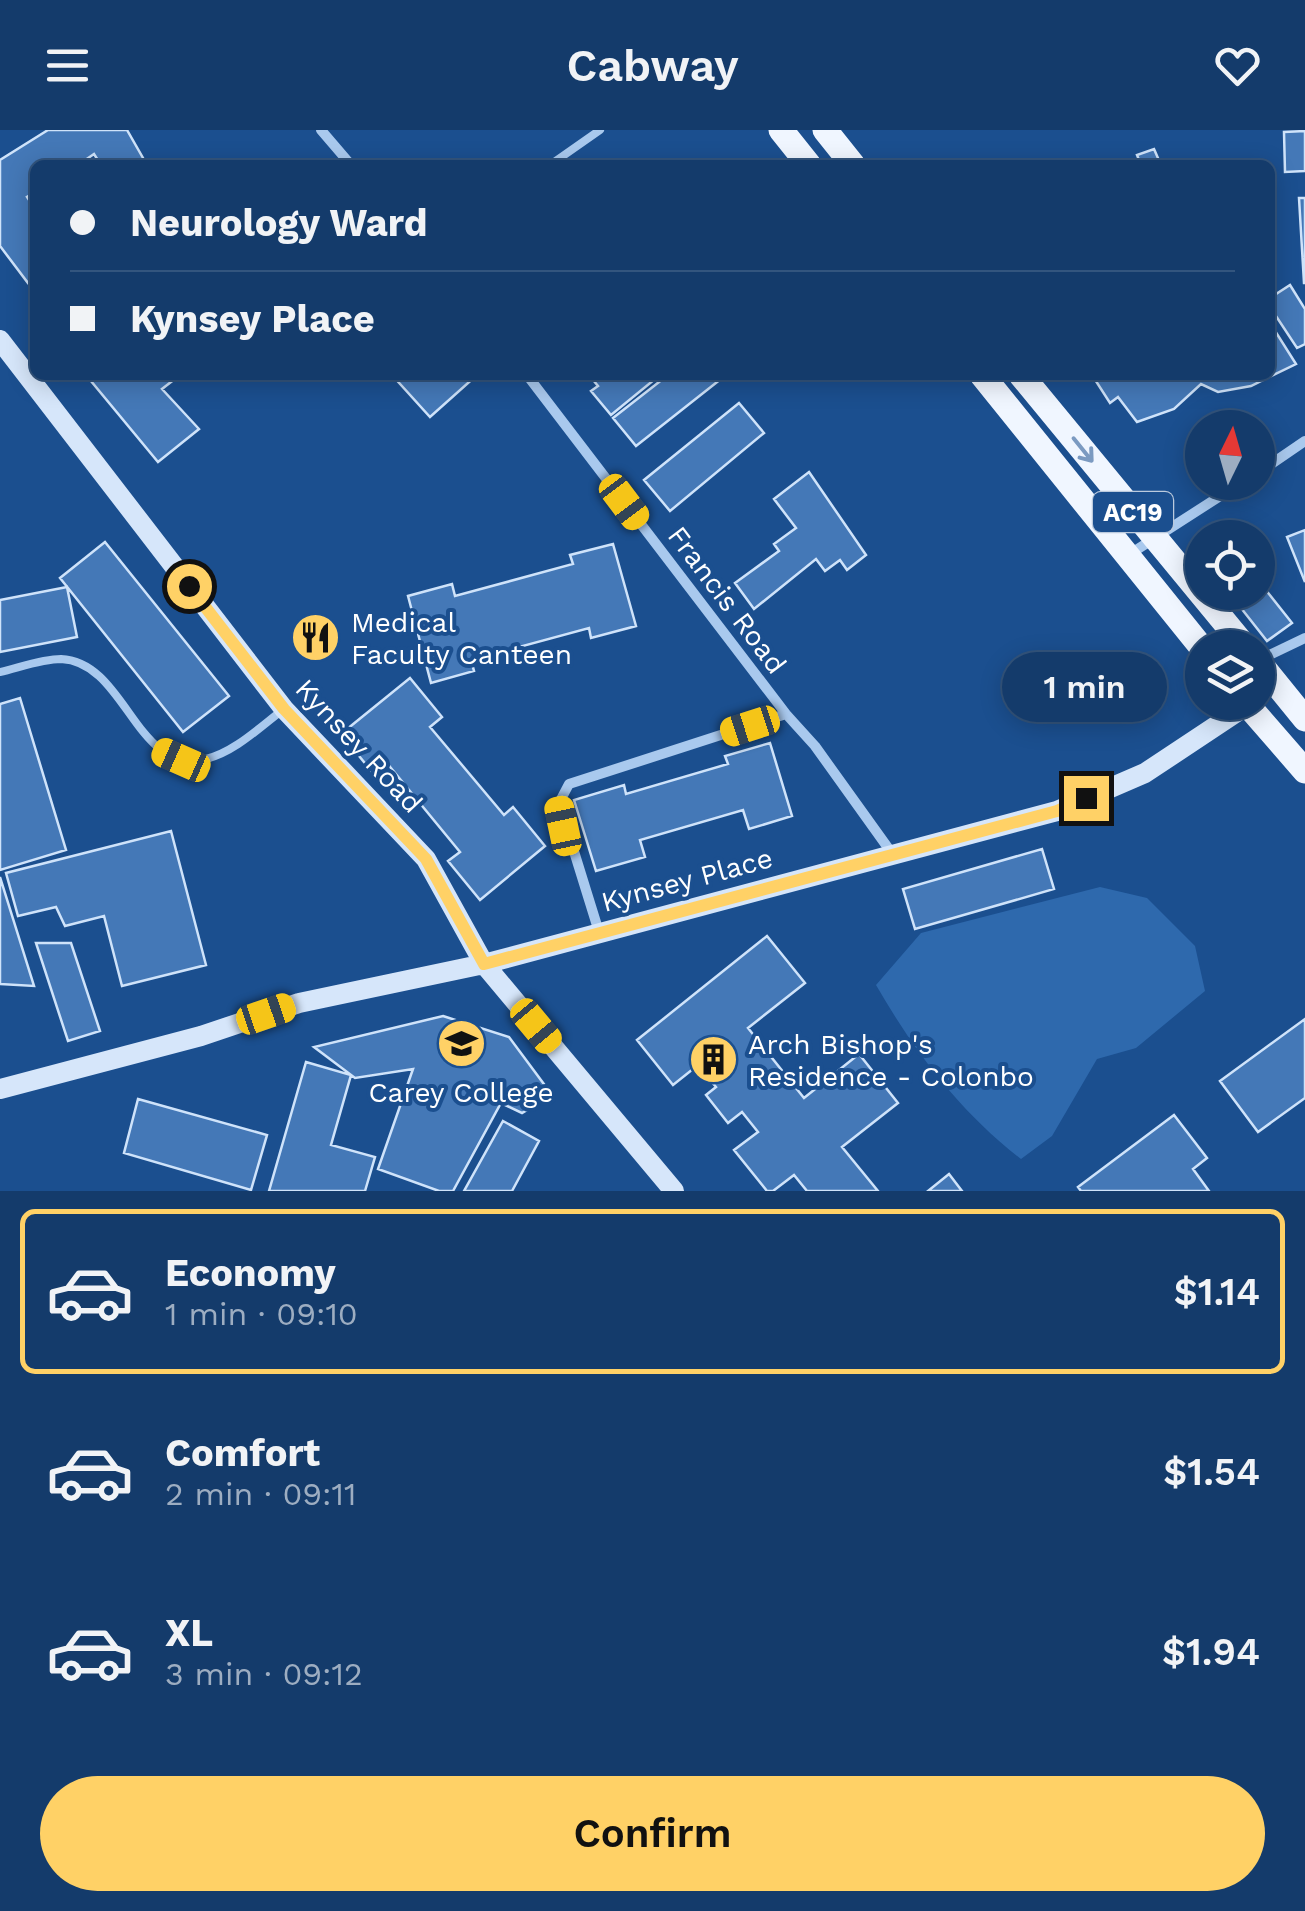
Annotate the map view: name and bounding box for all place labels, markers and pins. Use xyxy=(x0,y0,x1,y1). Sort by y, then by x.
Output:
place label: Medical Faculty Canteen xyxy=(351,606,572,671)
restaurant icon: Medical Faculty Canteen xyxy=(290,612,342,664)
school or university icon: Carey College xyxy=(435,1018,487,1070)
place label: Arch Bishop's Residence - Colonbo xyxy=(748,1028,1034,1093)
building icon: Arch Bishop's Residence - Colonbo xyxy=(687,1034,739,1086)
place label: Carey College xyxy=(368,1076,554,1109)

